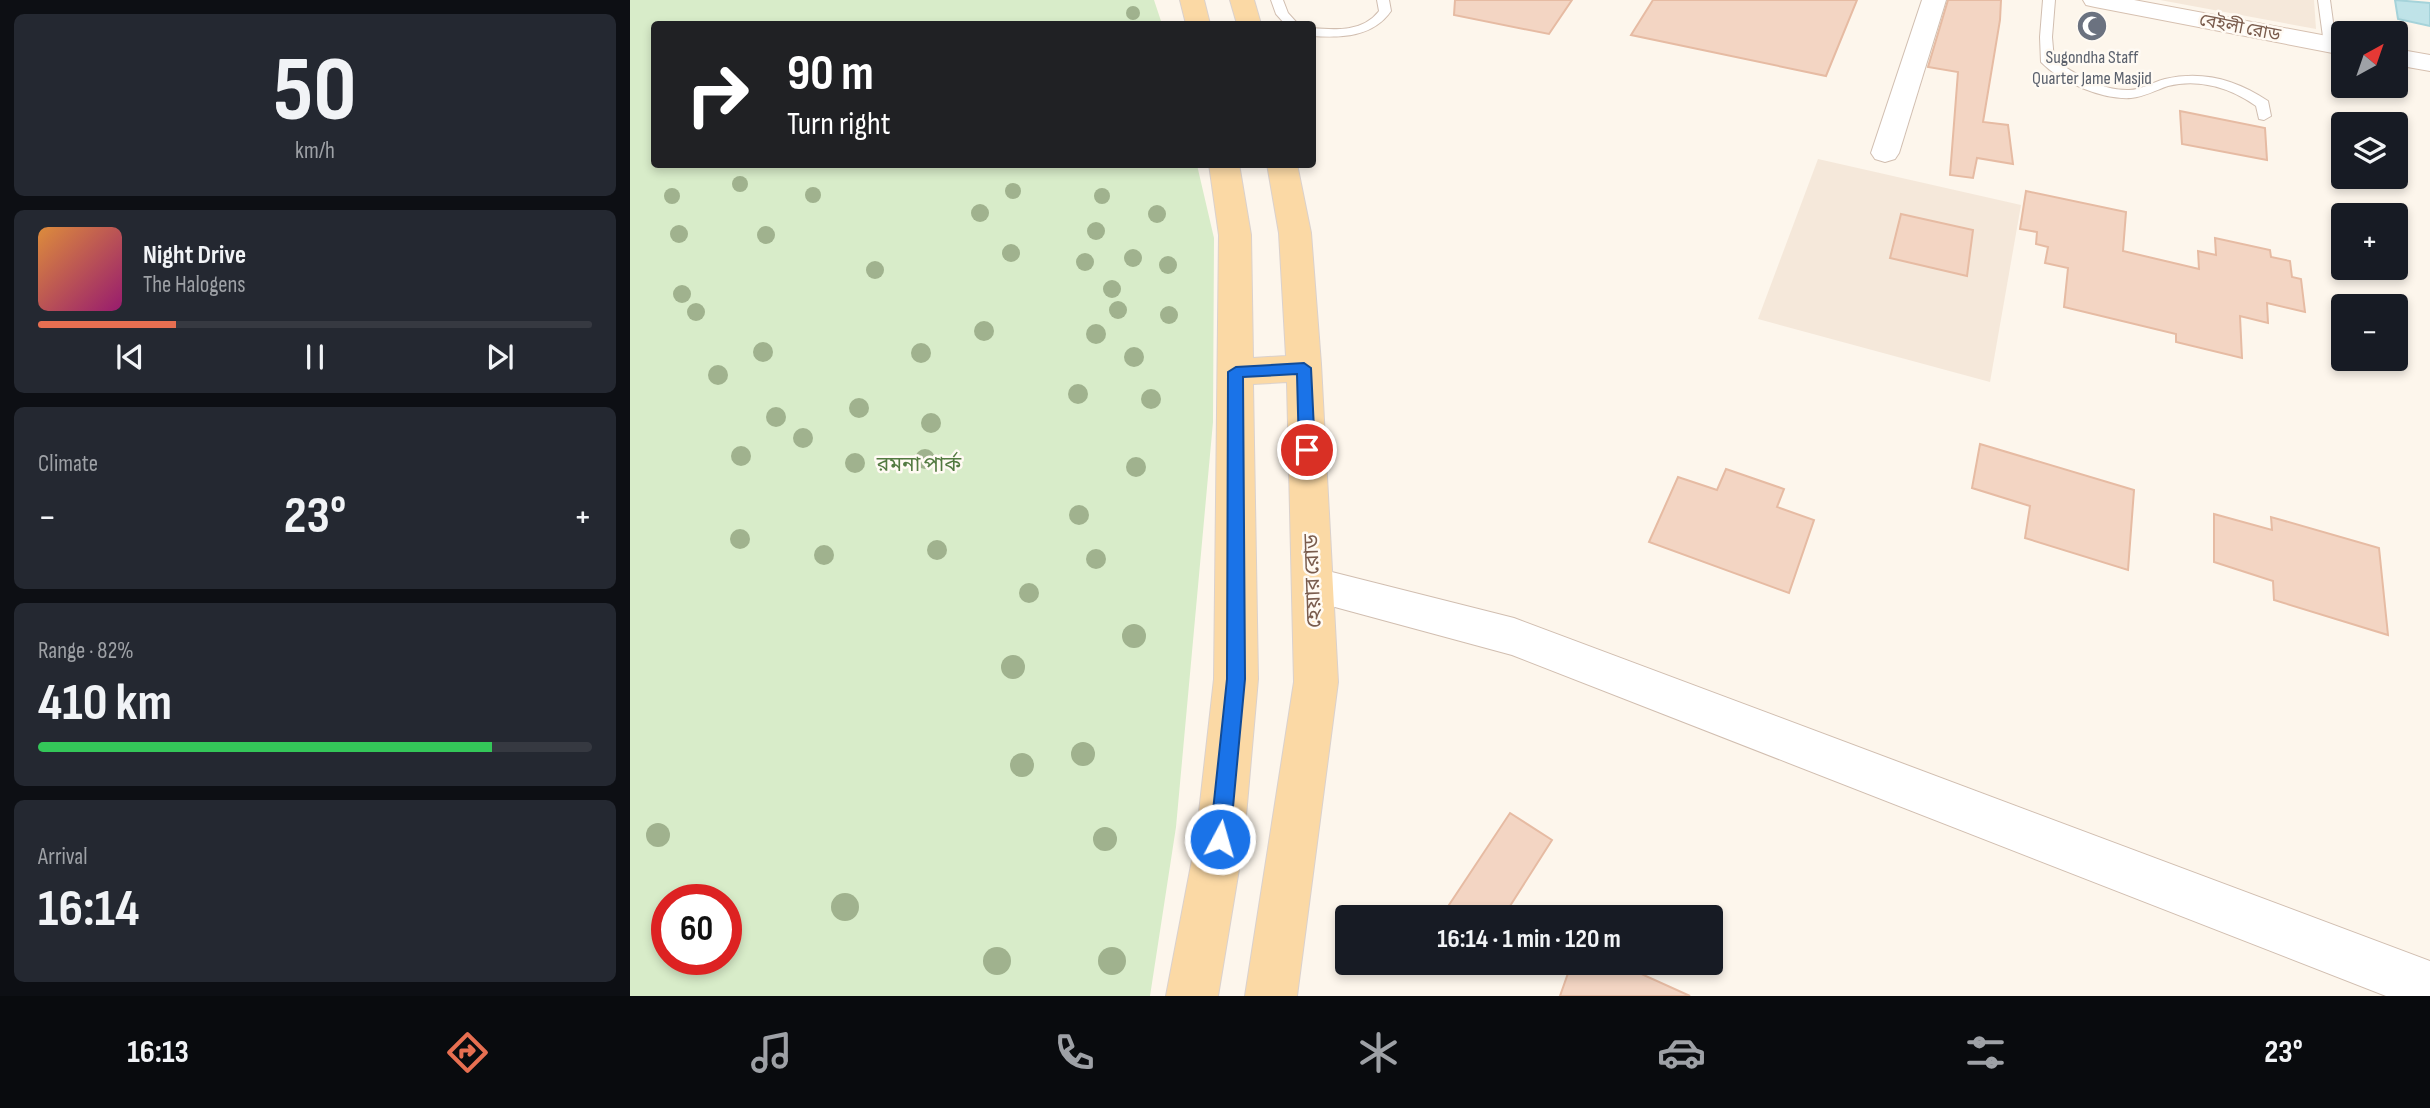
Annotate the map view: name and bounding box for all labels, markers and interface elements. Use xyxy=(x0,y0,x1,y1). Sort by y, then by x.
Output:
mosque icon: Sugondha Staff Quarter Jame Masjid xyxy=(2075,9,2109,43)
street label: বেইলী রোড xyxy=(2197,9,2283,46)
north arrow xyxy=(2331,21,2408,98)
map controls xyxy=(2331,21,2408,371)
text: 50 xyxy=(273,37,357,146)
text: 90 m xyxy=(787,45,874,104)
place label: Sugondha Staff Quarter Jame Masjid xyxy=(2032,47,2152,89)
icon: right xyxy=(672,49,763,140)
text: Turn right xyxy=(787,105,891,144)
button: layers xyxy=(2331,112,2408,189)
text: km/h xyxy=(295,137,335,165)
button: + xyxy=(2331,203,2408,280)
text: Night Drive xyxy=(143,240,246,271)
text: The Halogens xyxy=(143,271,246,299)
button: − xyxy=(2331,294,2408,371)
icon: previous xyxy=(111,338,149,376)
icon: pause xyxy=(296,338,334,376)
icon: next xyxy=(481,338,519,376)
pin xyxy=(1277,420,1337,480)
icon: arrive xyxy=(1288,431,1326,469)
text: Climate xyxy=(38,450,98,478)
park label: রমনা পার্ক xyxy=(876,451,962,477)
text: 23° xyxy=(284,485,346,548)
text: − xyxy=(38,495,57,540)
text: + xyxy=(573,495,592,540)
street label: হেয়ার রোড xyxy=(1298,533,1327,628)
text: Range · 82% xyxy=(38,637,134,665)
text: 410 km xyxy=(38,672,172,735)
position arrow xyxy=(1183,802,1257,876)
text: Arrival xyxy=(38,843,87,871)
text: 16:14 xyxy=(38,878,139,941)
speed limit sign: 60 xyxy=(651,884,742,975)
text: 16:14 · 1 min · 120 m xyxy=(1437,924,1621,955)
icon: directions xyxy=(443,1028,492,1077)
icon: music xyxy=(747,1028,796,1077)
icon: phone xyxy=(1050,1028,1099,1077)
icon: climate xyxy=(1354,1028,1403,1077)
icon: car xyxy=(1657,1028,1706,1077)
icon: filters xyxy=(1961,1028,2010,1077)
text: 16:13 xyxy=(127,1033,189,1072)
text: 23° xyxy=(2264,1033,2303,1072)

